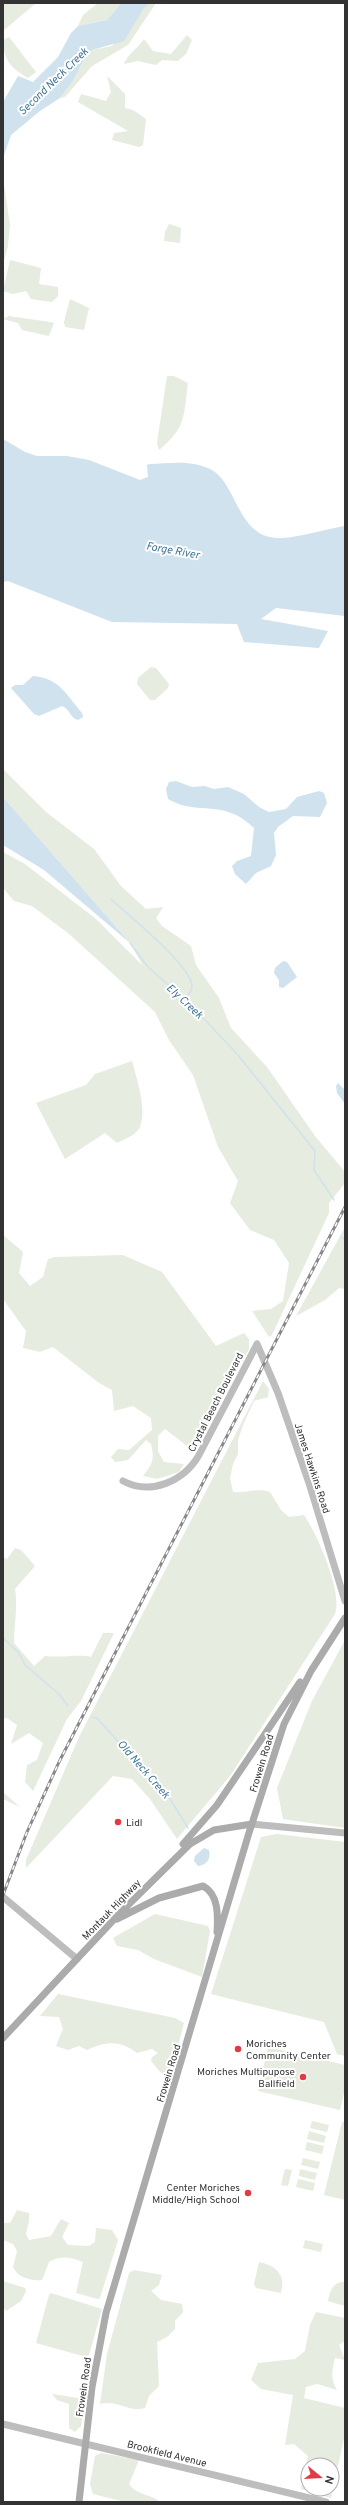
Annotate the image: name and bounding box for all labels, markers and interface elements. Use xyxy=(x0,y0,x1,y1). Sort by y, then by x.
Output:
water label: Second Neck Creek xyxy=(16,45,92,119)
water label: Forge River xyxy=(145,539,201,563)
water label: Ely Creek xyxy=(163,981,206,1022)
street label: Crystal Beach Boulevard xyxy=(186,1351,247,1454)
street label: James Hawkins Road xyxy=(291,1422,332,1515)
street label: Frowein Road xyxy=(247,1733,277,1794)
water label: Old Neck Creek xyxy=(114,1737,173,1802)
marker: Lidl xyxy=(113,1817,123,1827)
place label: Lidl xyxy=(126,1817,142,1830)
street label: Montauk Highway xyxy=(80,1877,144,1943)
place label: Moriches Community Center xyxy=(246,2038,331,2063)
street label: Frowein Road xyxy=(154,2043,184,2104)
marker: Moriches Community Center xyxy=(233,2044,243,2054)
place label: Moriches Multipupose Ballfield xyxy=(197,2066,295,2091)
marker: Moriches Multipupose Ballfield xyxy=(298,2072,308,2082)
place label: Center Moriches Middle/High School xyxy=(152,2182,240,2207)
marker: Center Moriches Middle/High School xyxy=(243,2188,253,2198)
street label: Frowein Road xyxy=(74,2357,95,2418)
street label: Brookfield Avenue xyxy=(125,2438,208,2471)
north arrow xyxy=(300,2457,340,2497)
text: N xyxy=(321,2474,336,2486)

